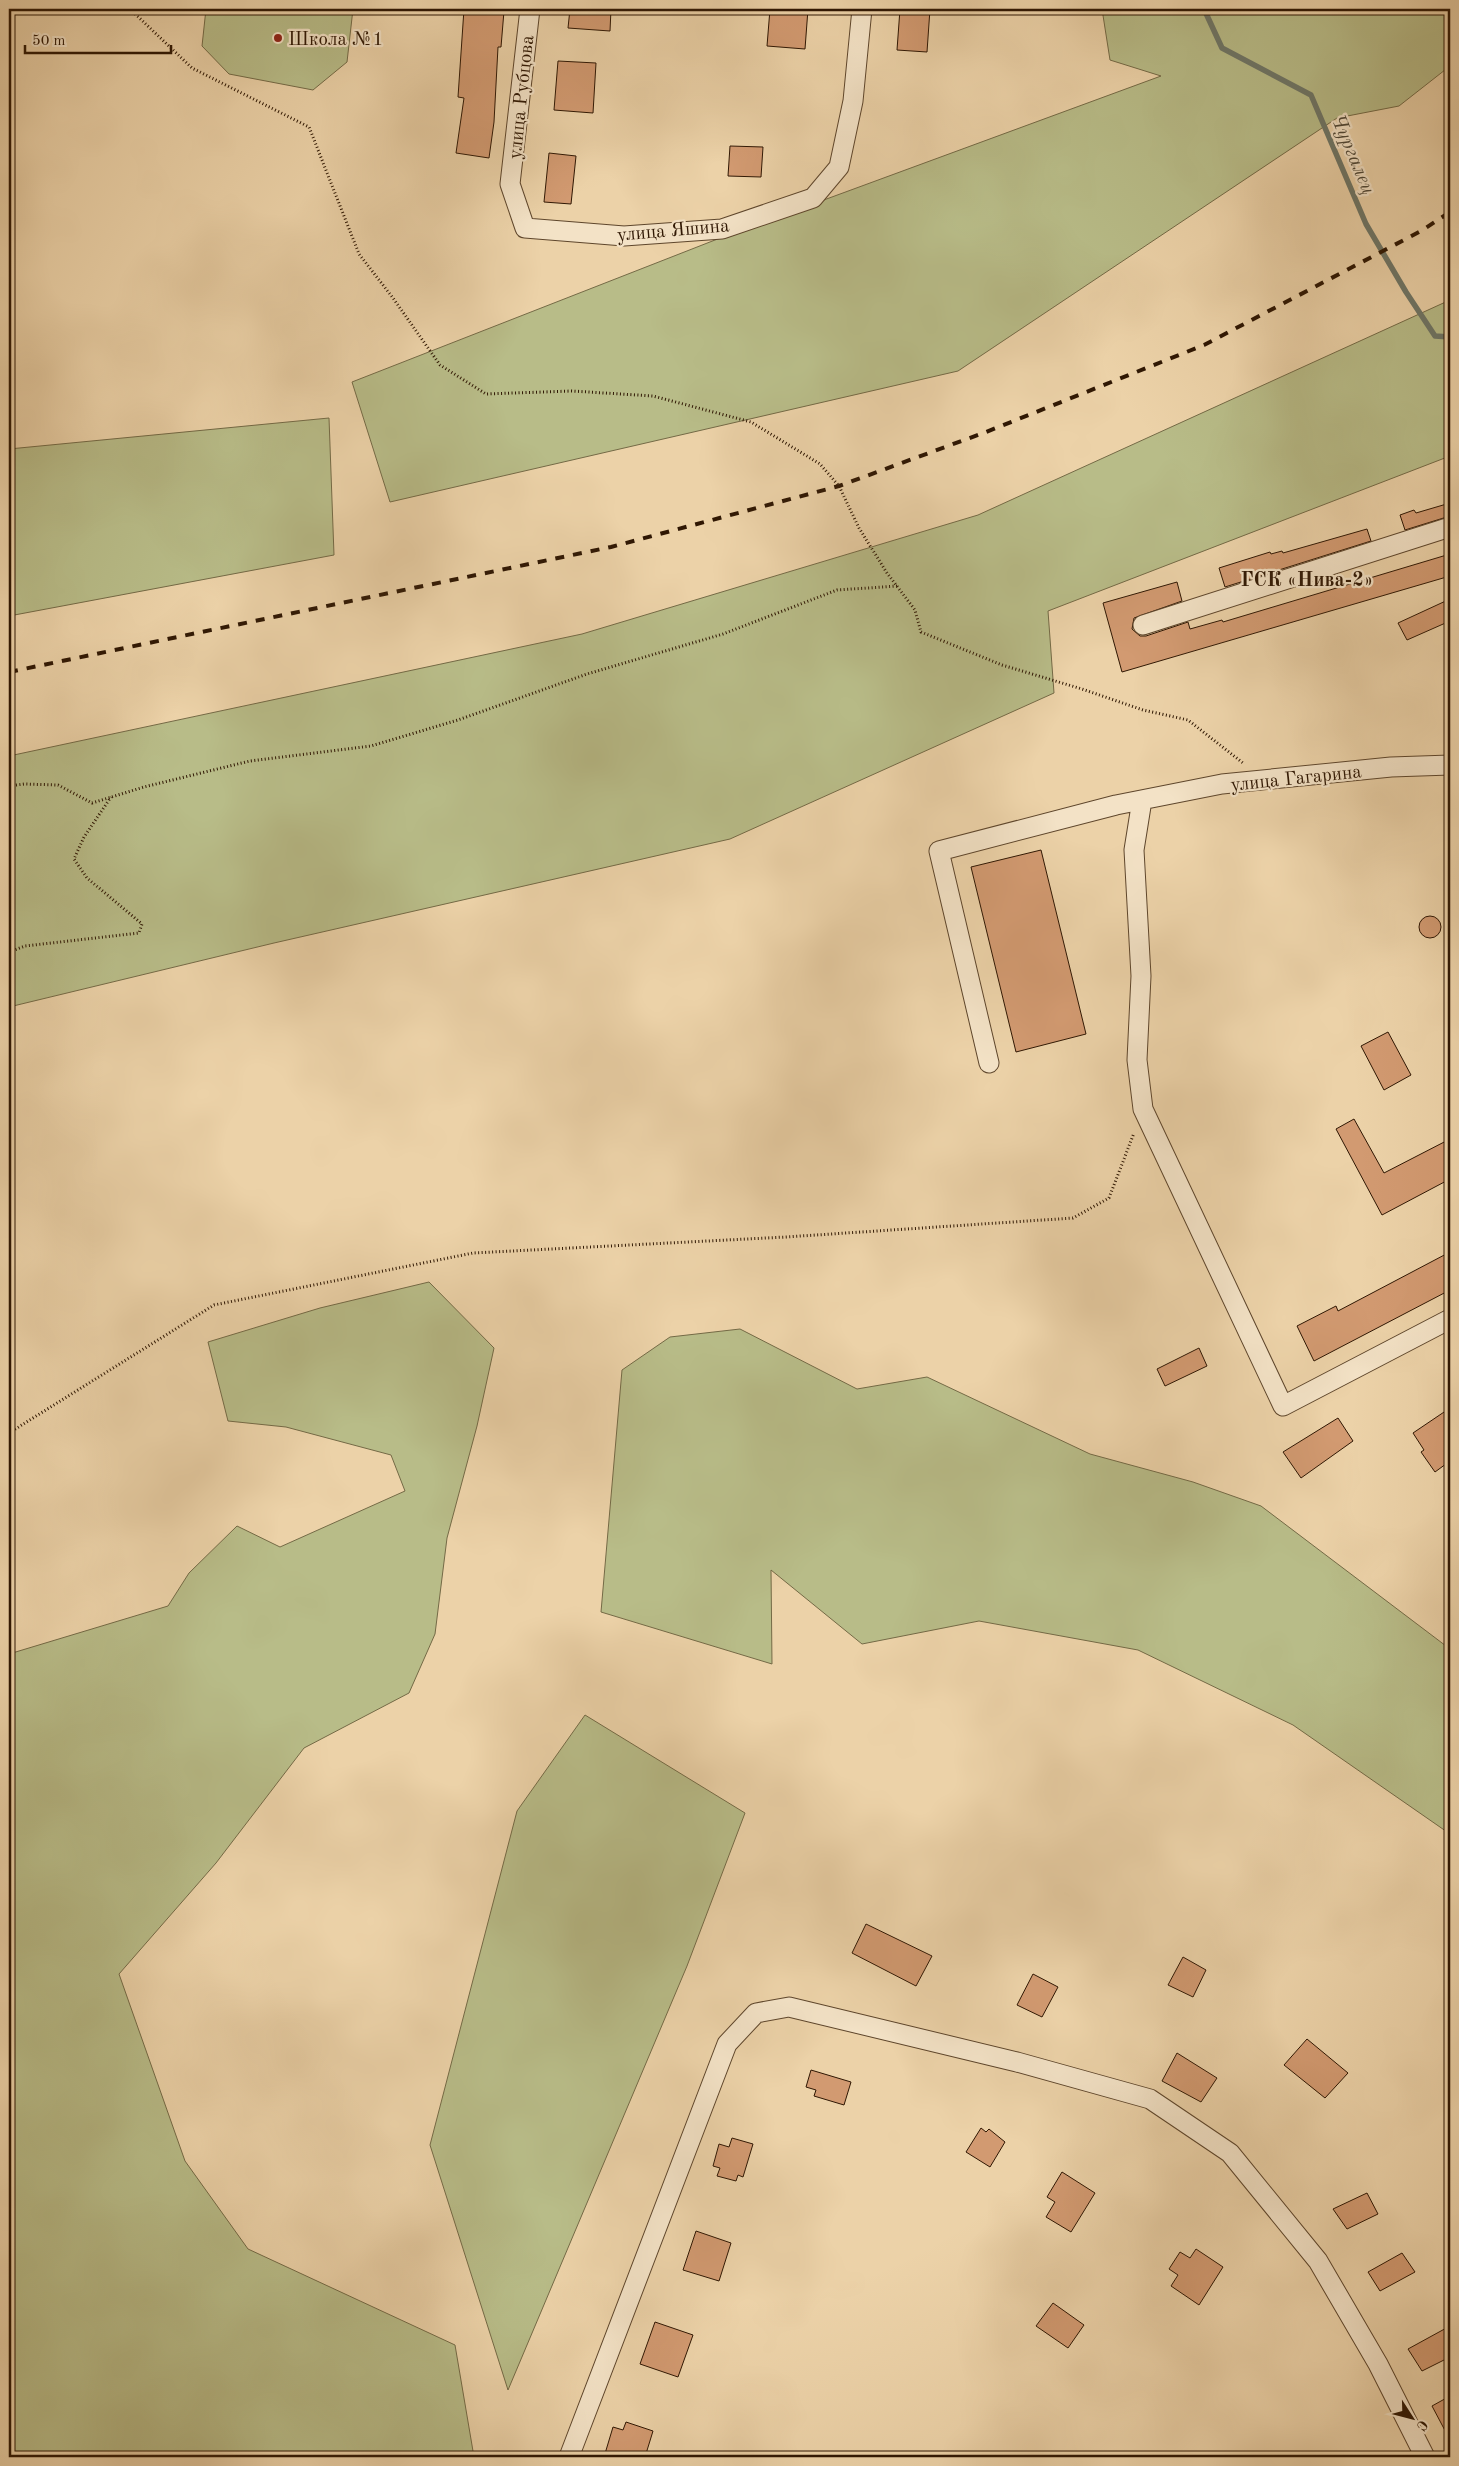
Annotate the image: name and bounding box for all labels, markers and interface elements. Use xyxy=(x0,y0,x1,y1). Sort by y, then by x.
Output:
scale bar xyxy=(25,22,171,54)
place label: Школа №1 xyxy=(288,31,384,50)
marker: Школа №1 xyxy=(272,32,284,44)
text: 50 m xyxy=(32,34,66,49)
street label: улица Рубцова xyxy=(507,34,539,160)
water label: Чургалец xyxy=(1326,112,1378,198)
street label: улица Яшина xyxy=(616,217,731,246)
district label: ГСК «Нива-2» xyxy=(1241,571,1373,591)
street label: улица Гагарина xyxy=(1230,763,1363,796)
north arrow xyxy=(1386,2394,1436,2444)
text: С xyxy=(1413,2417,1430,2433)

